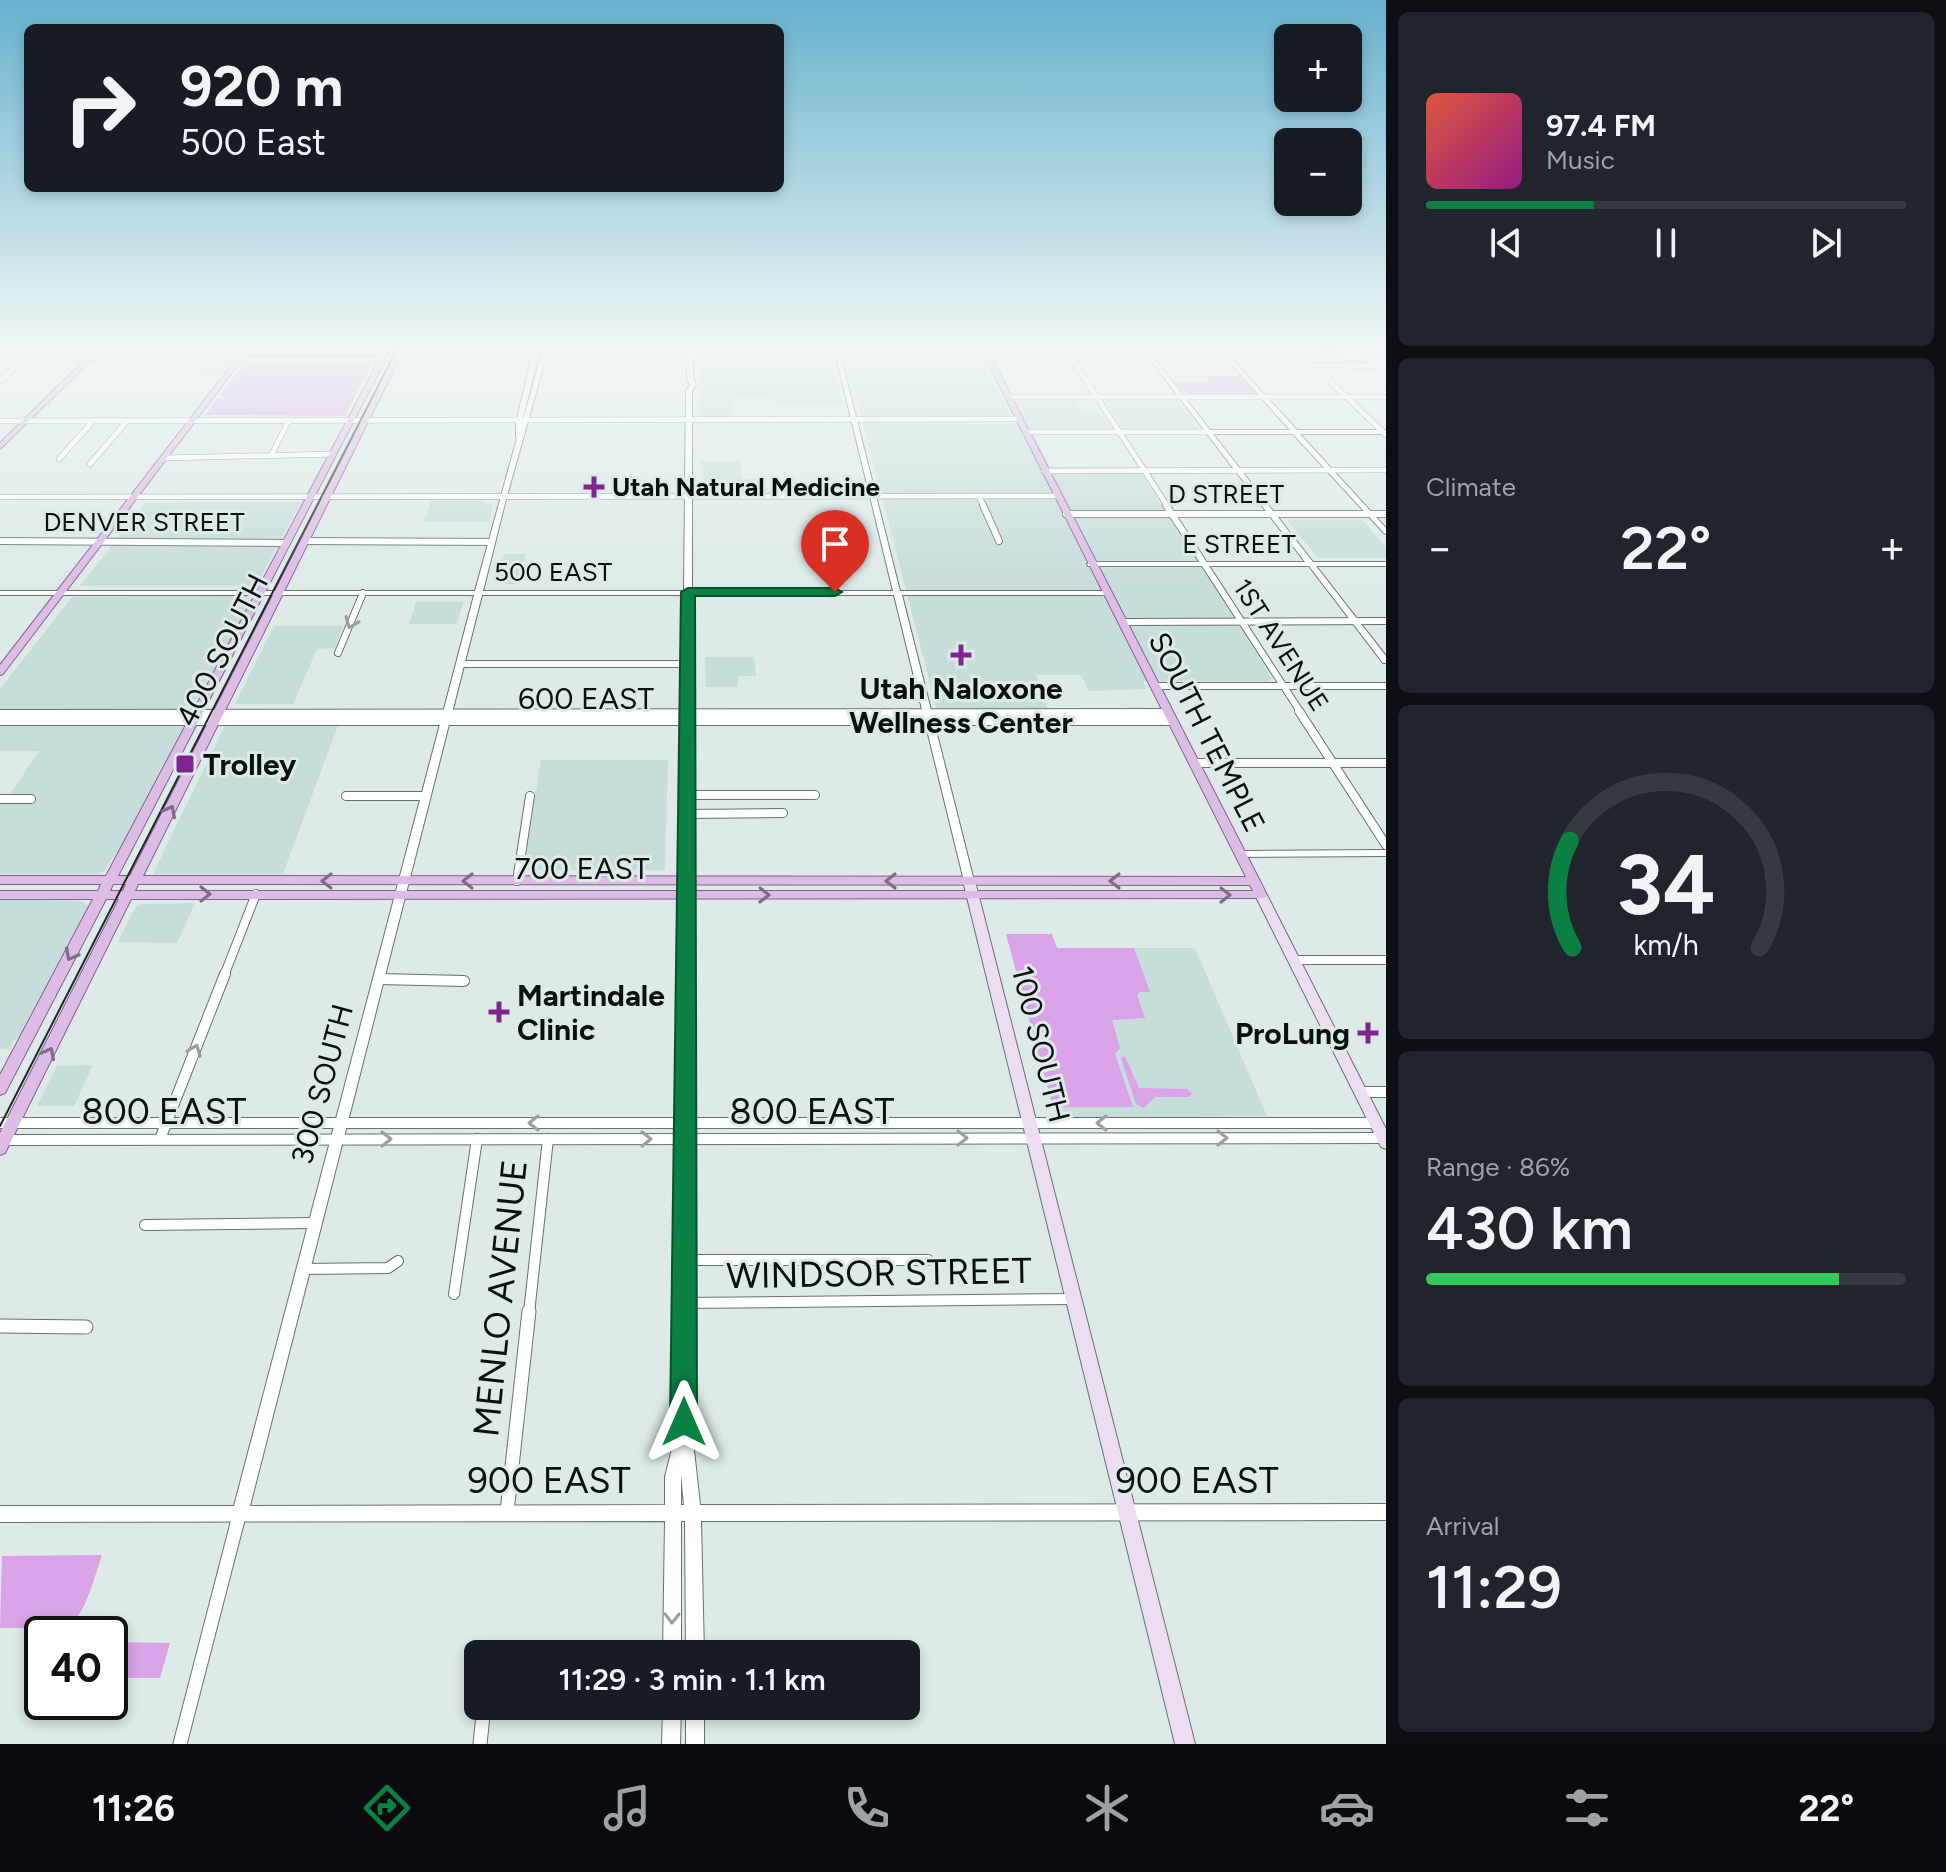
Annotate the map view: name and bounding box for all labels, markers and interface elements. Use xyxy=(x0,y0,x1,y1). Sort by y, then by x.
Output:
map controls xyxy=(1274,24,1362,216)
button: + xyxy=(1274,24,1362,112)
text: 920 m xyxy=(180,53,343,120)
icon: right xyxy=(48,56,152,160)
text: 97.4 FM xyxy=(1546,107,1656,144)
text: 500 East xyxy=(180,121,326,164)
button: − xyxy=(1274,128,1362,216)
text: Music xyxy=(1546,144,1615,176)
icon: previous xyxy=(1484,221,1528,265)
icon: pause xyxy=(1644,221,1688,265)
icon: next xyxy=(1804,221,1848,265)
place label: Utah Natural Medicine xyxy=(612,471,880,503)
text: Climate xyxy=(1426,471,1516,503)
marker: Utah Natural Medicine xyxy=(583,476,605,498)
street label: D STREET xyxy=(1168,478,1285,510)
street label: DENVER STREET xyxy=(43,506,245,538)
pin xyxy=(801,510,869,592)
text: 22° xyxy=(1621,512,1711,584)
text: − xyxy=(1426,521,1453,574)
text: + xyxy=(1879,521,1906,574)
icon: arrive xyxy=(813,522,857,566)
street label: E STREET xyxy=(1182,528,1296,560)
street label: 500 EAST xyxy=(494,556,613,588)
street label: 400 SOUTH xyxy=(168,568,276,732)
street label: 1ST AVENUE xyxy=(1226,573,1336,717)
one-way arrow xyxy=(344,615,360,629)
street label: SOUTH TEMPLE xyxy=(1141,626,1273,838)
marker: Utah Naloxone Wellness Center xyxy=(950,644,972,666)
place label: Utah Naloxone Wellness Center xyxy=(849,670,1073,741)
street label: 600 EAST xyxy=(518,680,654,717)
place label: Trolley xyxy=(203,746,297,783)
marker: Trolley xyxy=(174,753,196,775)
one-way arrow xyxy=(160,804,176,819)
text: 34 xyxy=(1617,835,1715,935)
street label: 700 EAST xyxy=(514,850,650,887)
one-way arrow xyxy=(320,872,333,890)
one-way arrow xyxy=(461,872,474,890)
one-way arrow xyxy=(884,872,897,890)
one-way arrow xyxy=(1108,872,1121,890)
one-way arrow xyxy=(199,885,212,903)
one-way arrow xyxy=(758,886,771,904)
one-way arrow xyxy=(1219,886,1232,904)
text: km/h xyxy=(1633,928,1699,962)
one-way arrow xyxy=(65,946,80,961)
street label: 100 SOUTH xyxy=(1004,962,1078,1126)
place label: Martindale Clinic xyxy=(517,977,665,1048)
street label: 300 SOUTH xyxy=(283,1000,361,1168)
marker: Martindale Clinic xyxy=(488,1001,510,1023)
place label: ProLung xyxy=(1235,1015,1350,1052)
marker: ProLung xyxy=(1357,1022,1379,1044)
one-way arrow xyxy=(185,1044,202,1058)
one-way arrow xyxy=(39,1047,54,1062)
street label: 800 EAST xyxy=(82,1090,247,1133)
street label: 800 EAST xyxy=(730,1090,895,1133)
one-way arrow xyxy=(527,1114,540,1132)
one-way arrow xyxy=(1095,1114,1108,1132)
one-way arrow xyxy=(1216,1129,1229,1147)
one-way arrow xyxy=(380,1130,393,1148)
one-way arrow xyxy=(640,1130,653,1148)
one-way arrow xyxy=(956,1130,969,1147)
text: Range · 86% xyxy=(1426,1151,1570,1183)
street label: MENLO AVENUE xyxy=(464,1157,536,1439)
text: 430 km xyxy=(1426,1192,1633,1264)
street label: WINDSOR STREET xyxy=(726,1249,1032,1297)
position arrow xyxy=(642,1380,726,1464)
street label: 900 EAST xyxy=(467,1459,631,1502)
street label: 900 EAST xyxy=(1115,1459,1279,1502)
text: Arrival xyxy=(1426,1510,1499,1542)
text: 11:29 xyxy=(1426,1551,1562,1623)
one-way arrow xyxy=(664,1612,681,1625)
speed limit sign: 40 xyxy=(24,1616,128,1720)
text: 11:29 · 3 min · 1.1 km xyxy=(558,1661,826,1698)
icon: directions xyxy=(359,1780,415,1836)
icon: music xyxy=(599,1780,655,1836)
icon: phone xyxy=(839,1780,895,1836)
icon: climate xyxy=(1079,1780,1135,1836)
icon: car xyxy=(1319,1780,1375,1836)
icon: filters xyxy=(1559,1780,1615,1836)
text: 11:26 xyxy=(92,1787,175,1830)
text: 22° xyxy=(1799,1787,1854,1830)

